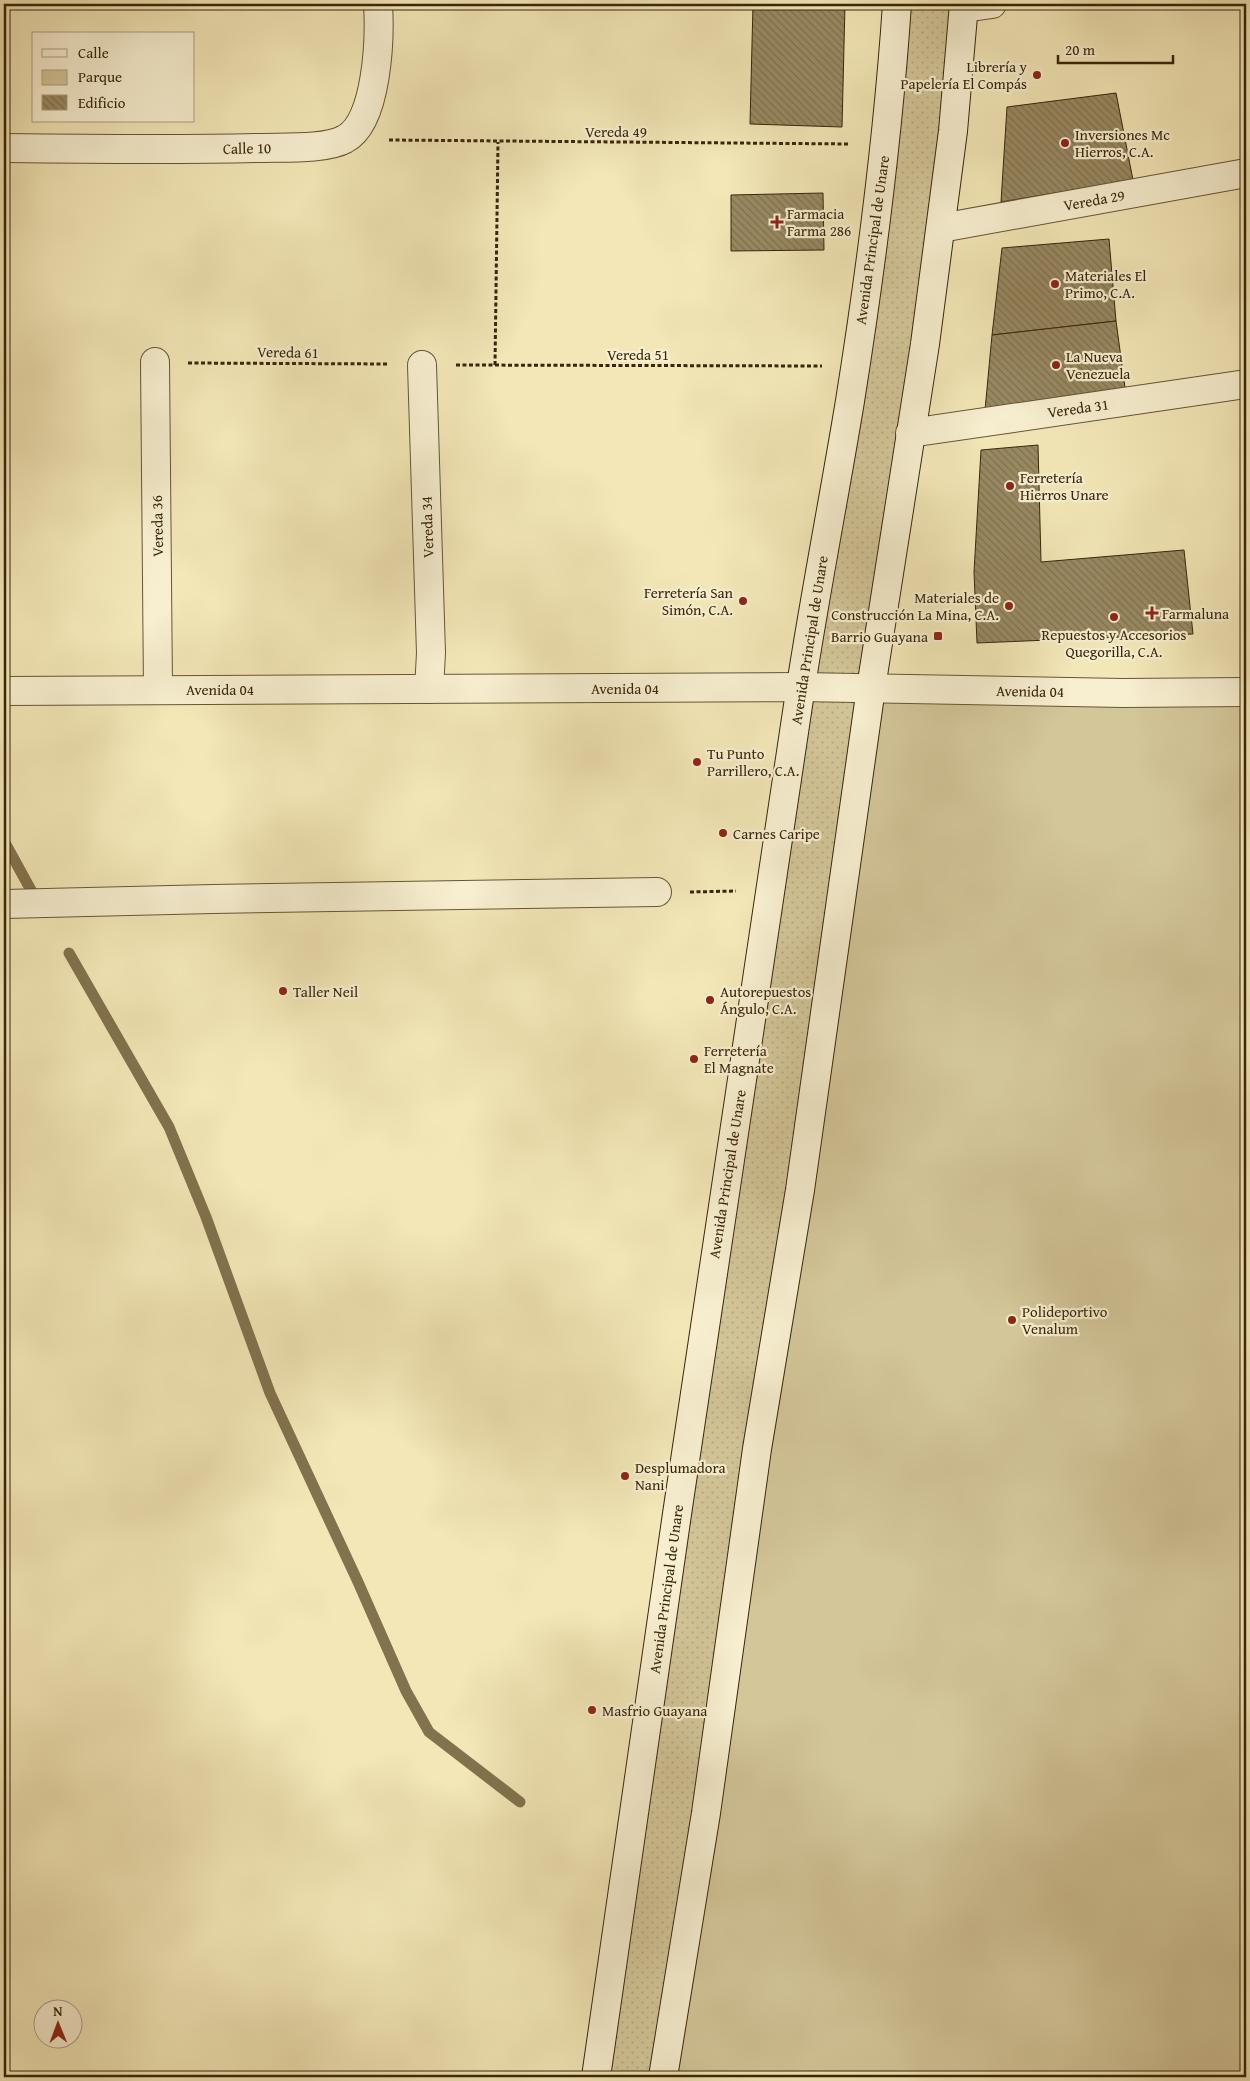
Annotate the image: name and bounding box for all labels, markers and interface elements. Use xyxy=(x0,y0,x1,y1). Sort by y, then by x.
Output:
legend xyxy=(32,32,195,122)
scale bar xyxy=(1058,32,1172,64)
text: 20 m xyxy=(1065,39,1096,60)
text: Calle xyxy=(78,42,109,63)
place label: Librería y Papelería El Compás xyxy=(900,56,1028,94)
text: Parque xyxy=(78,66,122,87)
marker: Librería y Papelería El Compás xyxy=(1031,69,1043,81)
text: Edificio xyxy=(78,92,126,113)
street label: Vereda 49 xyxy=(585,121,647,142)
place label: Inversiones Mc Hierros, C.A. xyxy=(1075,124,1170,162)
street label: Calle 10 xyxy=(223,137,271,159)
marker: Inversiones Mc Hierros, C.A. xyxy=(1059,137,1071,149)
street label: Avenida Principal de Unare xyxy=(850,154,894,326)
street label: Vereda 29 xyxy=(1062,184,1126,216)
place label: Farmacia Farma 286 xyxy=(787,203,851,241)
marker: Farmacia Farma 286 xyxy=(771,216,783,228)
place label: Materiales El Primo, C.A. xyxy=(1065,265,1147,303)
marker: Materiales El Primo, C.A. xyxy=(1049,278,1061,290)
street label: Vereda 61 xyxy=(257,341,319,363)
street label: Vereda 51 xyxy=(607,344,669,365)
place label: La Nueva Venezuela xyxy=(1066,346,1130,384)
marker: La Nueva Venezuela xyxy=(1050,359,1062,371)
street label: Vereda 31 xyxy=(1046,393,1110,423)
place label: Ferretería Hierros Unare xyxy=(1020,467,1109,505)
marker: Ferretería Hierros Unare xyxy=(1004,480,1016,492)
street label: Vereda 36 xyxy=(146,495,168,557)
street label: Vereda 34 xyxy=(415,496,439,558)
street label: Avenida Principal de Unare xyxy=(785,554,833,726)
place label: Ferretería San Simón, C.A. xyxy=(644,582,734,620)
place label: Materiales de Construcción La Mina, C.A. xyxy=(831,587,999,625)
marker: Ferretería San Simón, C.A. xyxy=(737,595,749,607)
marker: Materiales de Construcción La Mina, C.A. xyxy=(1003,600,1015,612)
place label: Farmaluna xyxy=(1162,603,1229,624)
marker: Farmaluna xyxy=(1146,607,1158,619)
marker: Repuestos y Accesorios Quegorilla, C.A. xyxy=(1108,611,1120,623)
place label: Repuestos y Accesorios Quegorilla, C.A. xyxy=(1042,624,1186,662)
place label: Barrio Guayana xyxy=(831,626,928,647)
marker: Barrio Guayana xyxy=(932,630,944,642)
street label: Avenida 04 xyxy=(591,678,659,699)
street label: Avenida 04 xyxy=(186,679,254,700)
street label: Avenida 04 xyxy=(996,680,1064,702)
place label: Tu Punto Parrillero, C.A. xyxy=(707,743,799,781)
marker: Tu Punto Parrillero, C.A. xyxy=(691,756,703,768)
place label: Carnes Caripe xyxy=(733,823,820,844)
marker: Carnes Caripe xyxy=(717,827,729,839)
place label: Taller Neil xyxy=(293,981,358,1002)
place label: Autorepuestos Ángulo, C.A. xyxy=(720,981,811,1019)
marker: Taller Neil xyxy=(277,985,289,997)
marker: Autorepuestos Ángulo, C.A. xyxy=(704,994,716,1006)
place label: Ferretería El Magnate xyxy=(704,1040,774,1078)
marker: Ferretería El Magnate xyxy=(688,1053,700,1065)
street label: Avenida Principal de Unare xyxy=(703,1088,751,1260)
place label: Polideportivo Venalum xyxy=(1022,1301,1108,1339)
marker: Polideportivo Venalum xyxy=(1006,1314,1018,1326)
place label: Desplumadora Nani xyxy=(635,1457,726,1495)
marker: Desplumadora Nani xyxy=(619,1470,631,1482)
street label: Avenida Principal de Unare xyxy=(644,1503,688,1675)
place label: Masfrio Guayana xyxy=(602,1700,707,1721)
marker: Masfrio Guayana xyxy=(586,1704,598,1716)
north arrow xyxy=(32,1998,82,2048)
text: N xyxy=(53,2001,63,2021)

